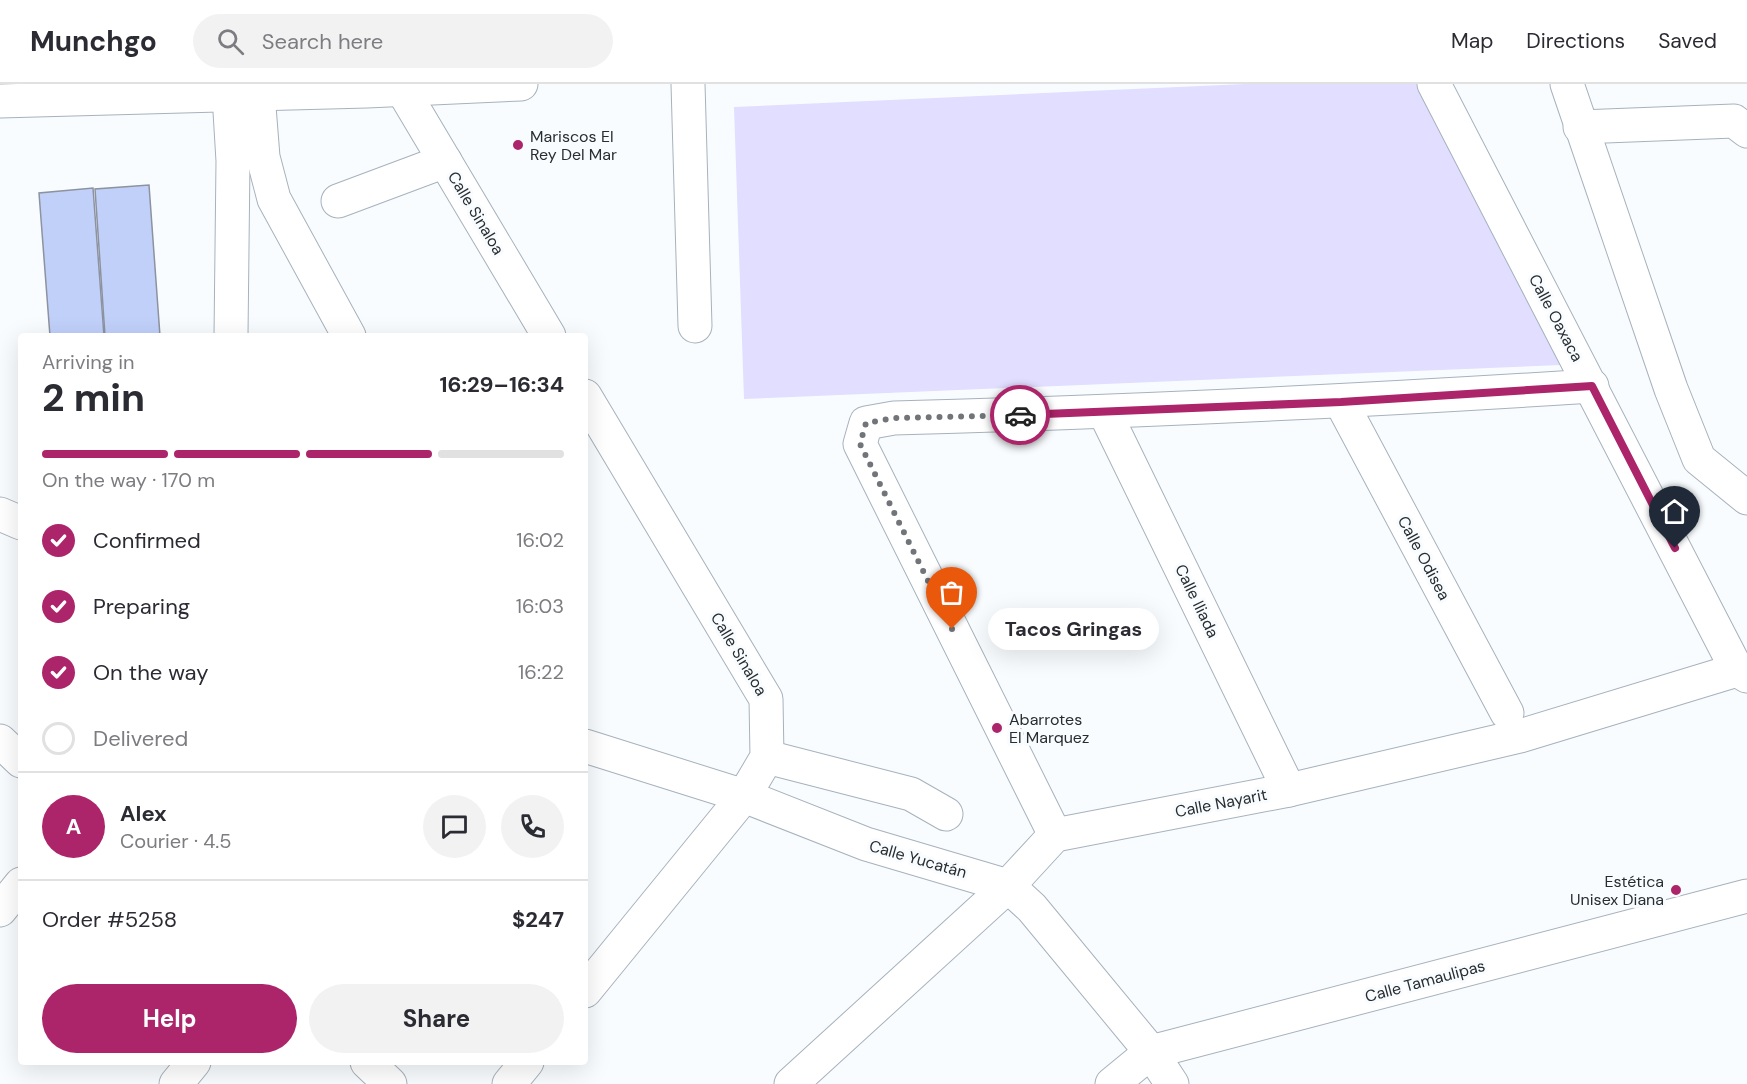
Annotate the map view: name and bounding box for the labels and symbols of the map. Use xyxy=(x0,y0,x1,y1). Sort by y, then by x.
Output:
place label: Mariscos El Rey Del Mar xyxy=(530,126,617,165)
marker: Mariscos El Rey Del Mar xyxy=(511,138,525,152)
street label: Calle Sinaloa xyxy=(443,168,509,258)
street label: Calle Oaxaca xyxy=(1524,271,1588,365)
courier xyxy=(990,385,1050,445)
pin xyxy=(1649,486,1700,548)
street label: Calle Odisea xyxy=(1393,512,1455,604)
street label: Calle Iliada xyxy=(1170,561,1224,641)
pin xyxy=(926,567,977,629)
callout: Tacos Gringas xyxy=(988,608,1159,650)
street label: Calle Sinaloa xyxy=(706,609,772,699)
place label: Abarrotes El Marquez xyxy=(1009,709,1089,748)
marker: Abarrotes El Marquez xyxy=(990,721,1004,735)
street label: Calle Nayarit xyxy=(1173,784,1269,822)
street label: Calle Yucatán xyxy=(867,835,969,883)
place label: Estética Unisex Diana xyxy=(1570,871,1664,910)
marker: Estética Unisex Diana xyxy=(1669,883,1683,897)
street label: Calle Tamaulipas xyxy=(1363,955,1487,1007)

